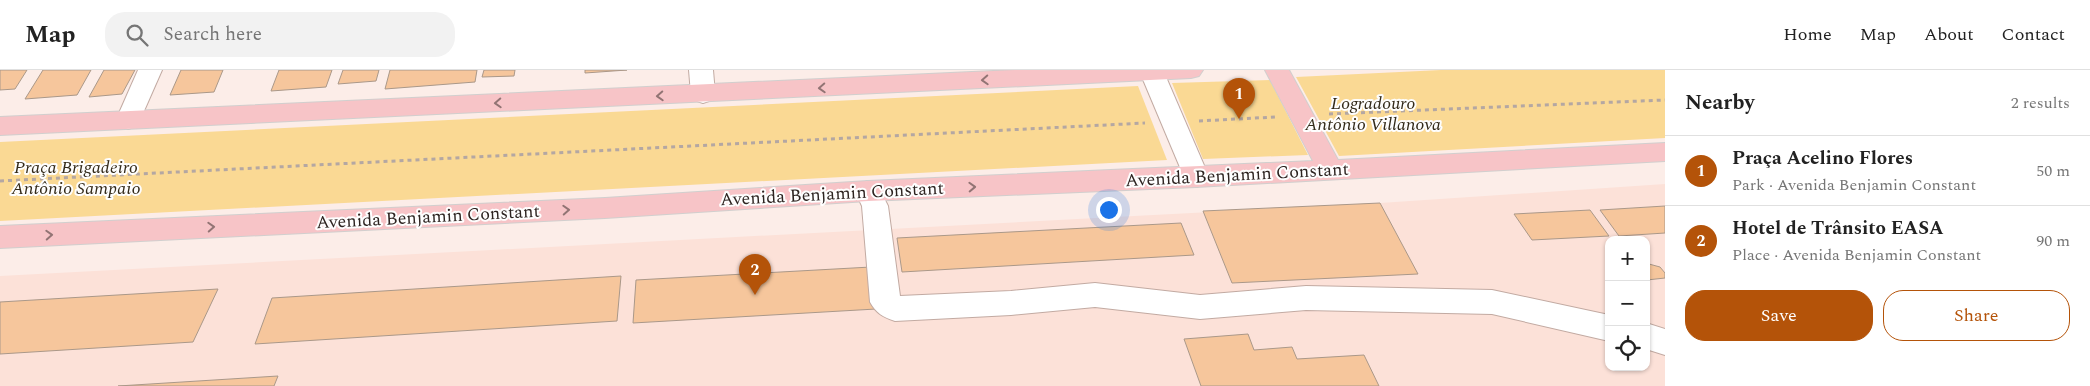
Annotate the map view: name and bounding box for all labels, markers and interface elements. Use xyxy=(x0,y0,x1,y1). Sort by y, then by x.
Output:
search box xyxy=(105,12,455,57)
text: Map xyxy=(25,17,75,53)
text: Search here xyxy=(163,20,262,49)
icon: search xyxy=(123,21,151,49)
text: Home xyxy=(1783,21,1832,48)
text: Map xyxy=(1860,21,1896,48)
text: About xyxy=(1924,21,1974,48)
text: Contact xyxy=(2002,21,2065,48)
one-way arrow xyxy=(980,74,988,85)
pin: 1 xyxy=(1223,78,1255,119)
one-way arrow xyxy=(818,82,826,93)
text: Nearby xyxy=(1685,87,1755,119)
one-way arrow xyxy=(656,90,664,101)
park label: Logradouro Antônio Villanova xyxy=(1304,90,1441,138)
text: 2 results xyxy=(2011,91,2070,115)
one-way arrow xyxy=(493,98,501,108)
text: Praça Acelino Flores xyxy=(1732,144,1913,173)
park label: Praça Brigadeiro Antônio Sampaio xyxy=(10,154,141,202)
street label: Avenida Benjamin Constant xyxy=(1124,156,1350,194)
text: 1 xyxy=(1697,159,1705,183)
text: 50 m xyxy=(2036,159,2070,183)
text: Park · Avenida Benjamin Constant xyxy=(1732,173,1976,197)
street label: Avenida Benjamin Constant xyxy=(719,175,945,213)
one-way arrow xyxy=(969,181,977,192)
your location xyxy=(1096,197,1122,223)
street label: Avenida Benjamin Constant xyxy=(315,198,541,236)
one-way arrow xyxy=(562,204,570,215)
text: Hotel de Trânsito EASA xyxy=(1732,214,1944,243)
one-way arrow xyxy=(207,222,215,233)
text: 2 xyxy=(1697,229,1705,253)
text: 90 m xyxy=(2036,229,2070,253)
one-way arrow xyxy=(45,230,53,241)
map controls xyxy=(1605,236,1650,371)
button: + xyxy=(1605,236,1650,281)
text: Place · Avenida Benjamin Constant xyxy=(1732,243,1981,267)
pin: 2 xyxy=(739,254,771,295)
button: − xyxy=(1605,281,1650,326)
button: Save xyxy=(1685,290,1873,341)
button: Share xyxy=(1883,290,2070,341)
button: locate xyxy=(1605,326,1650,371)

